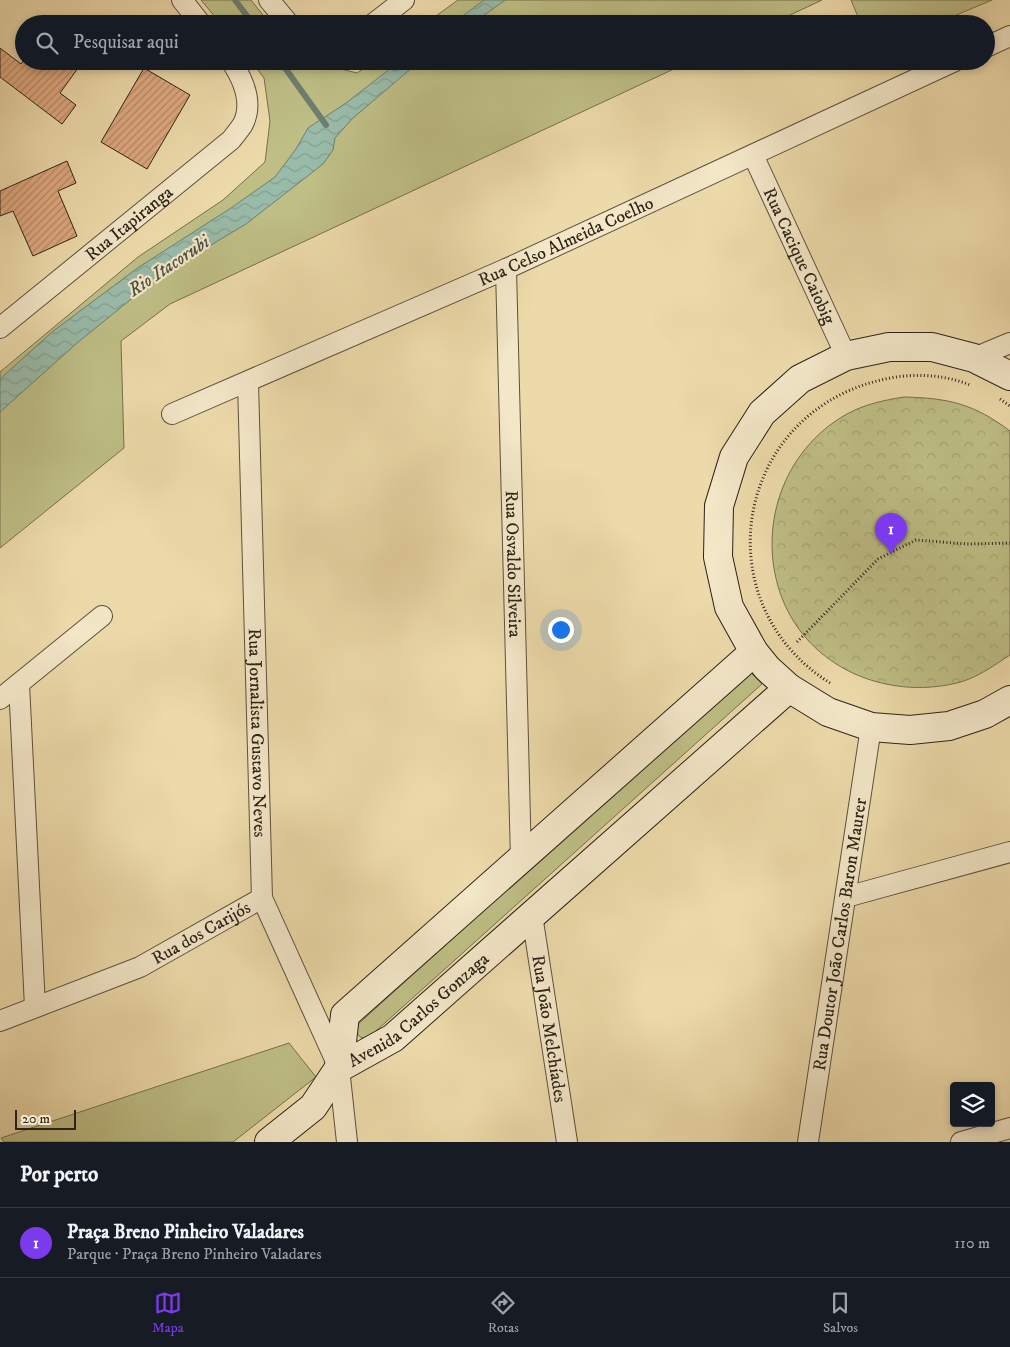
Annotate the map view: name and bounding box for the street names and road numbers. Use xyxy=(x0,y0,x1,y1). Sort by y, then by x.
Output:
street label: Rua Itapiranga xyxy=(81,182,178,266)
street label: Rua Cacique Caiobig xyxy=(758,184,840,328)
street label: Rua Celso Almeida Coelho xyxy=(475,192,657,292)
street label: Rua Osvaldo Silveira xyxy=(500,490,525,638)
street label: Rua Jornalista Gustavo Neves xyxy=(243,628,270,838)
street label: Rua Doutor João Carlos Baron Maurer xyxy=(809,796,872,1072)
street label: Rua dos Carijós xyxy=(148,897,255,970)
street label: Avenida Carlos Gonzaga xyxy=(345,948,494,1073)
street label: Rua João Melchíades xyxy=(526,953,571,1104)

